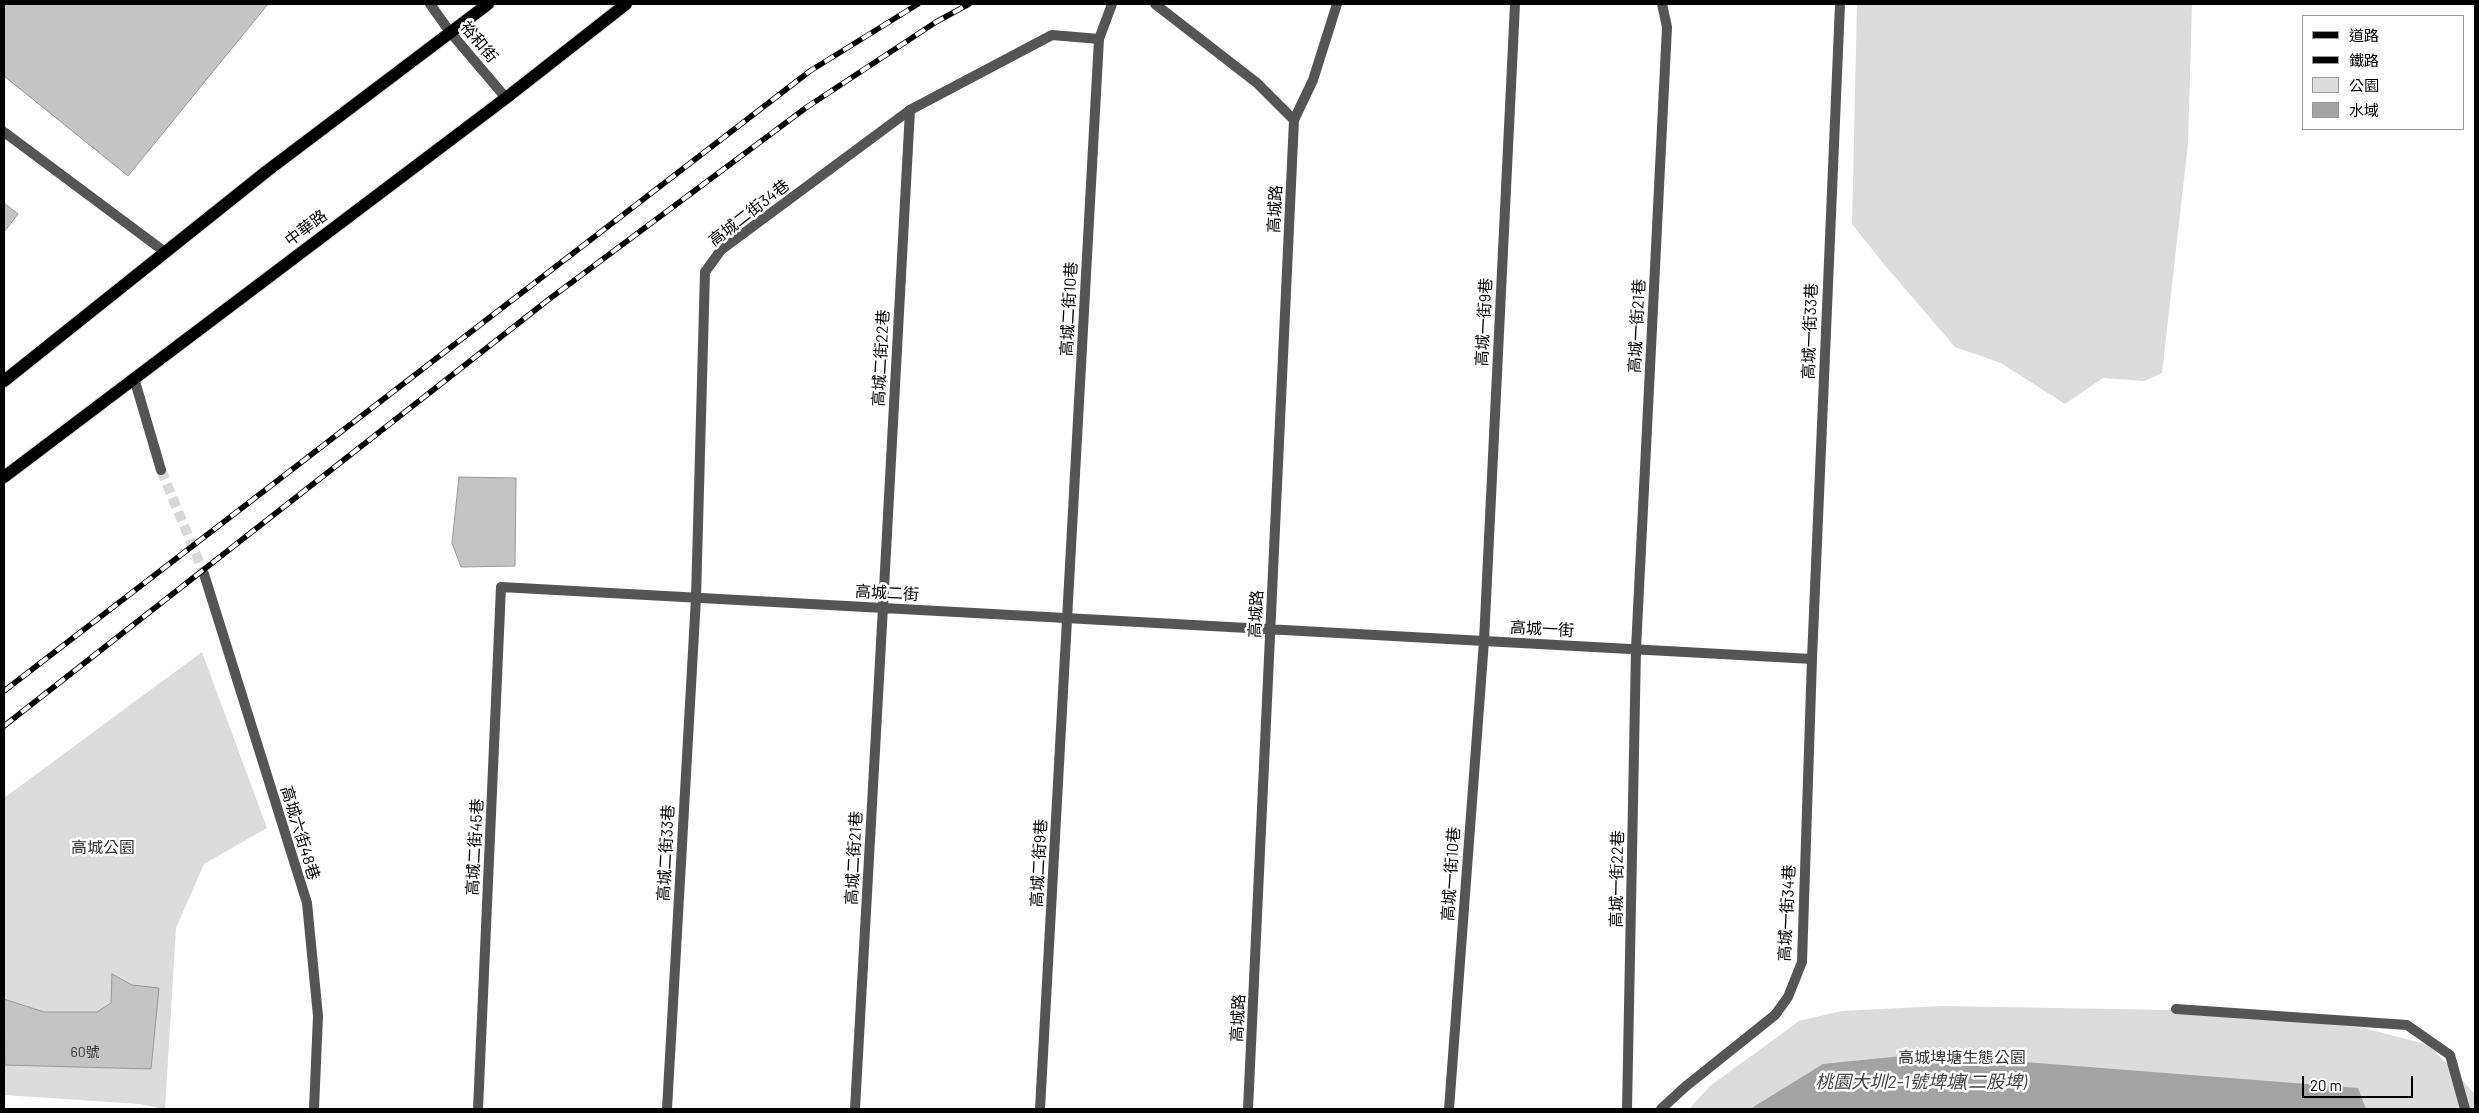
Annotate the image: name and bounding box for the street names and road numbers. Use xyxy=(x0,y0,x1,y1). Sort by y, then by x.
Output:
street label: 裕和街 xyxy=(456,17,502,67)
street label: 高城二街34巷 xyxy=(705,176,793,250)
street label: 高城路 xyxy=(1264,185,1286,233)
street label: 中華路 xyxy=(281,206,331,250)
street label: 高城二街10巷 xyxy=(1057,261,1081,357)
street label: 高城一街9巷 xyxy=(1472,277,1496,367)
street label: 高城一街21巷 xyxy=(1625,279,1649,373)
street label: 高城一街33巷 xyxy=(1799,282,1821,380)
street label: 高城二街22巷 xyxy=(869,309,893,407)
street label: 高城二街 xyxy=(855,582,919,604)
street label: 高城路 xyxy=(1245,590,1267,638)
street label: 高城一街 xyxy=(1510,618,1574,640)
street label: 高城六街48巷 xyxy=(277,784,323,882)
street label: 高城二街45巷 xyxy=(463,798,487,896)
street label: 高城二街33巷 xyxy=(654,804,678,902)
street label: 高城二街21巷 xyxy=(842,811,866,905)
street label: 高城二街9巷 xyxy=(1027,818,1051,908)
street label: 高城一街10巷 xyxy=(1438,826,1464,922)
street label: 高城一街22巷 xyxy=(1607,830,1627,928)
street label: 高城一街34巷 xyxy=(1775,864,1799,962)
street label: 高城路 xyxy=(1227,994,1249,1042)

